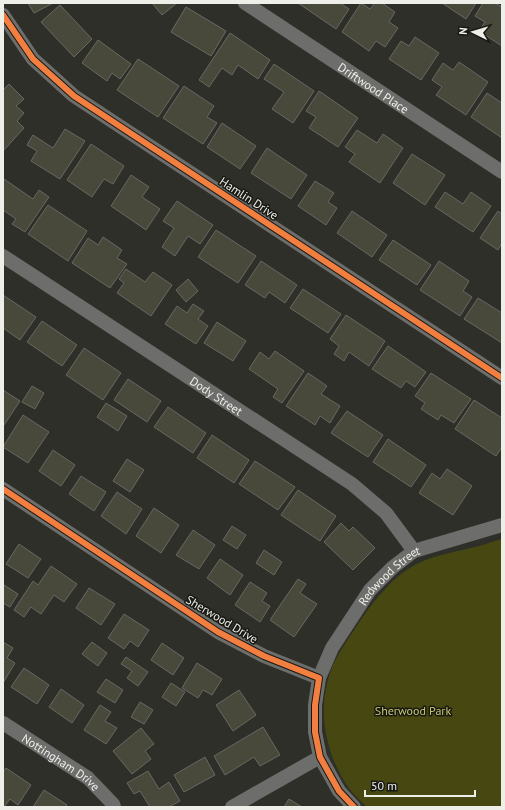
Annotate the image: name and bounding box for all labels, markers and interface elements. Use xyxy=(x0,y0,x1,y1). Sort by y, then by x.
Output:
north arrow xyxy=(453,12,493,52)
text: N xyxy=(456,27,470,35)
street label: Driftwood Place xyxy=(335,59,412,116)
street label: Hamlin Drive xyxy=(217,173,281,223)
street label: Dody Street xyxy=(187,373,246,418)
street label: Redwood Street xyxy=(355,542,421,608)
street label: Sherwood Drive xyxy=(183,592,261,646)
park label: Sherwood Park xyxy=(375,703,451,718)
street label: Nottingham Drive xyxy=(19,730,103,794)
scale bar xyxy=(365,772,475,798)
text: 50 m xyxy=(371,778,397,793)

